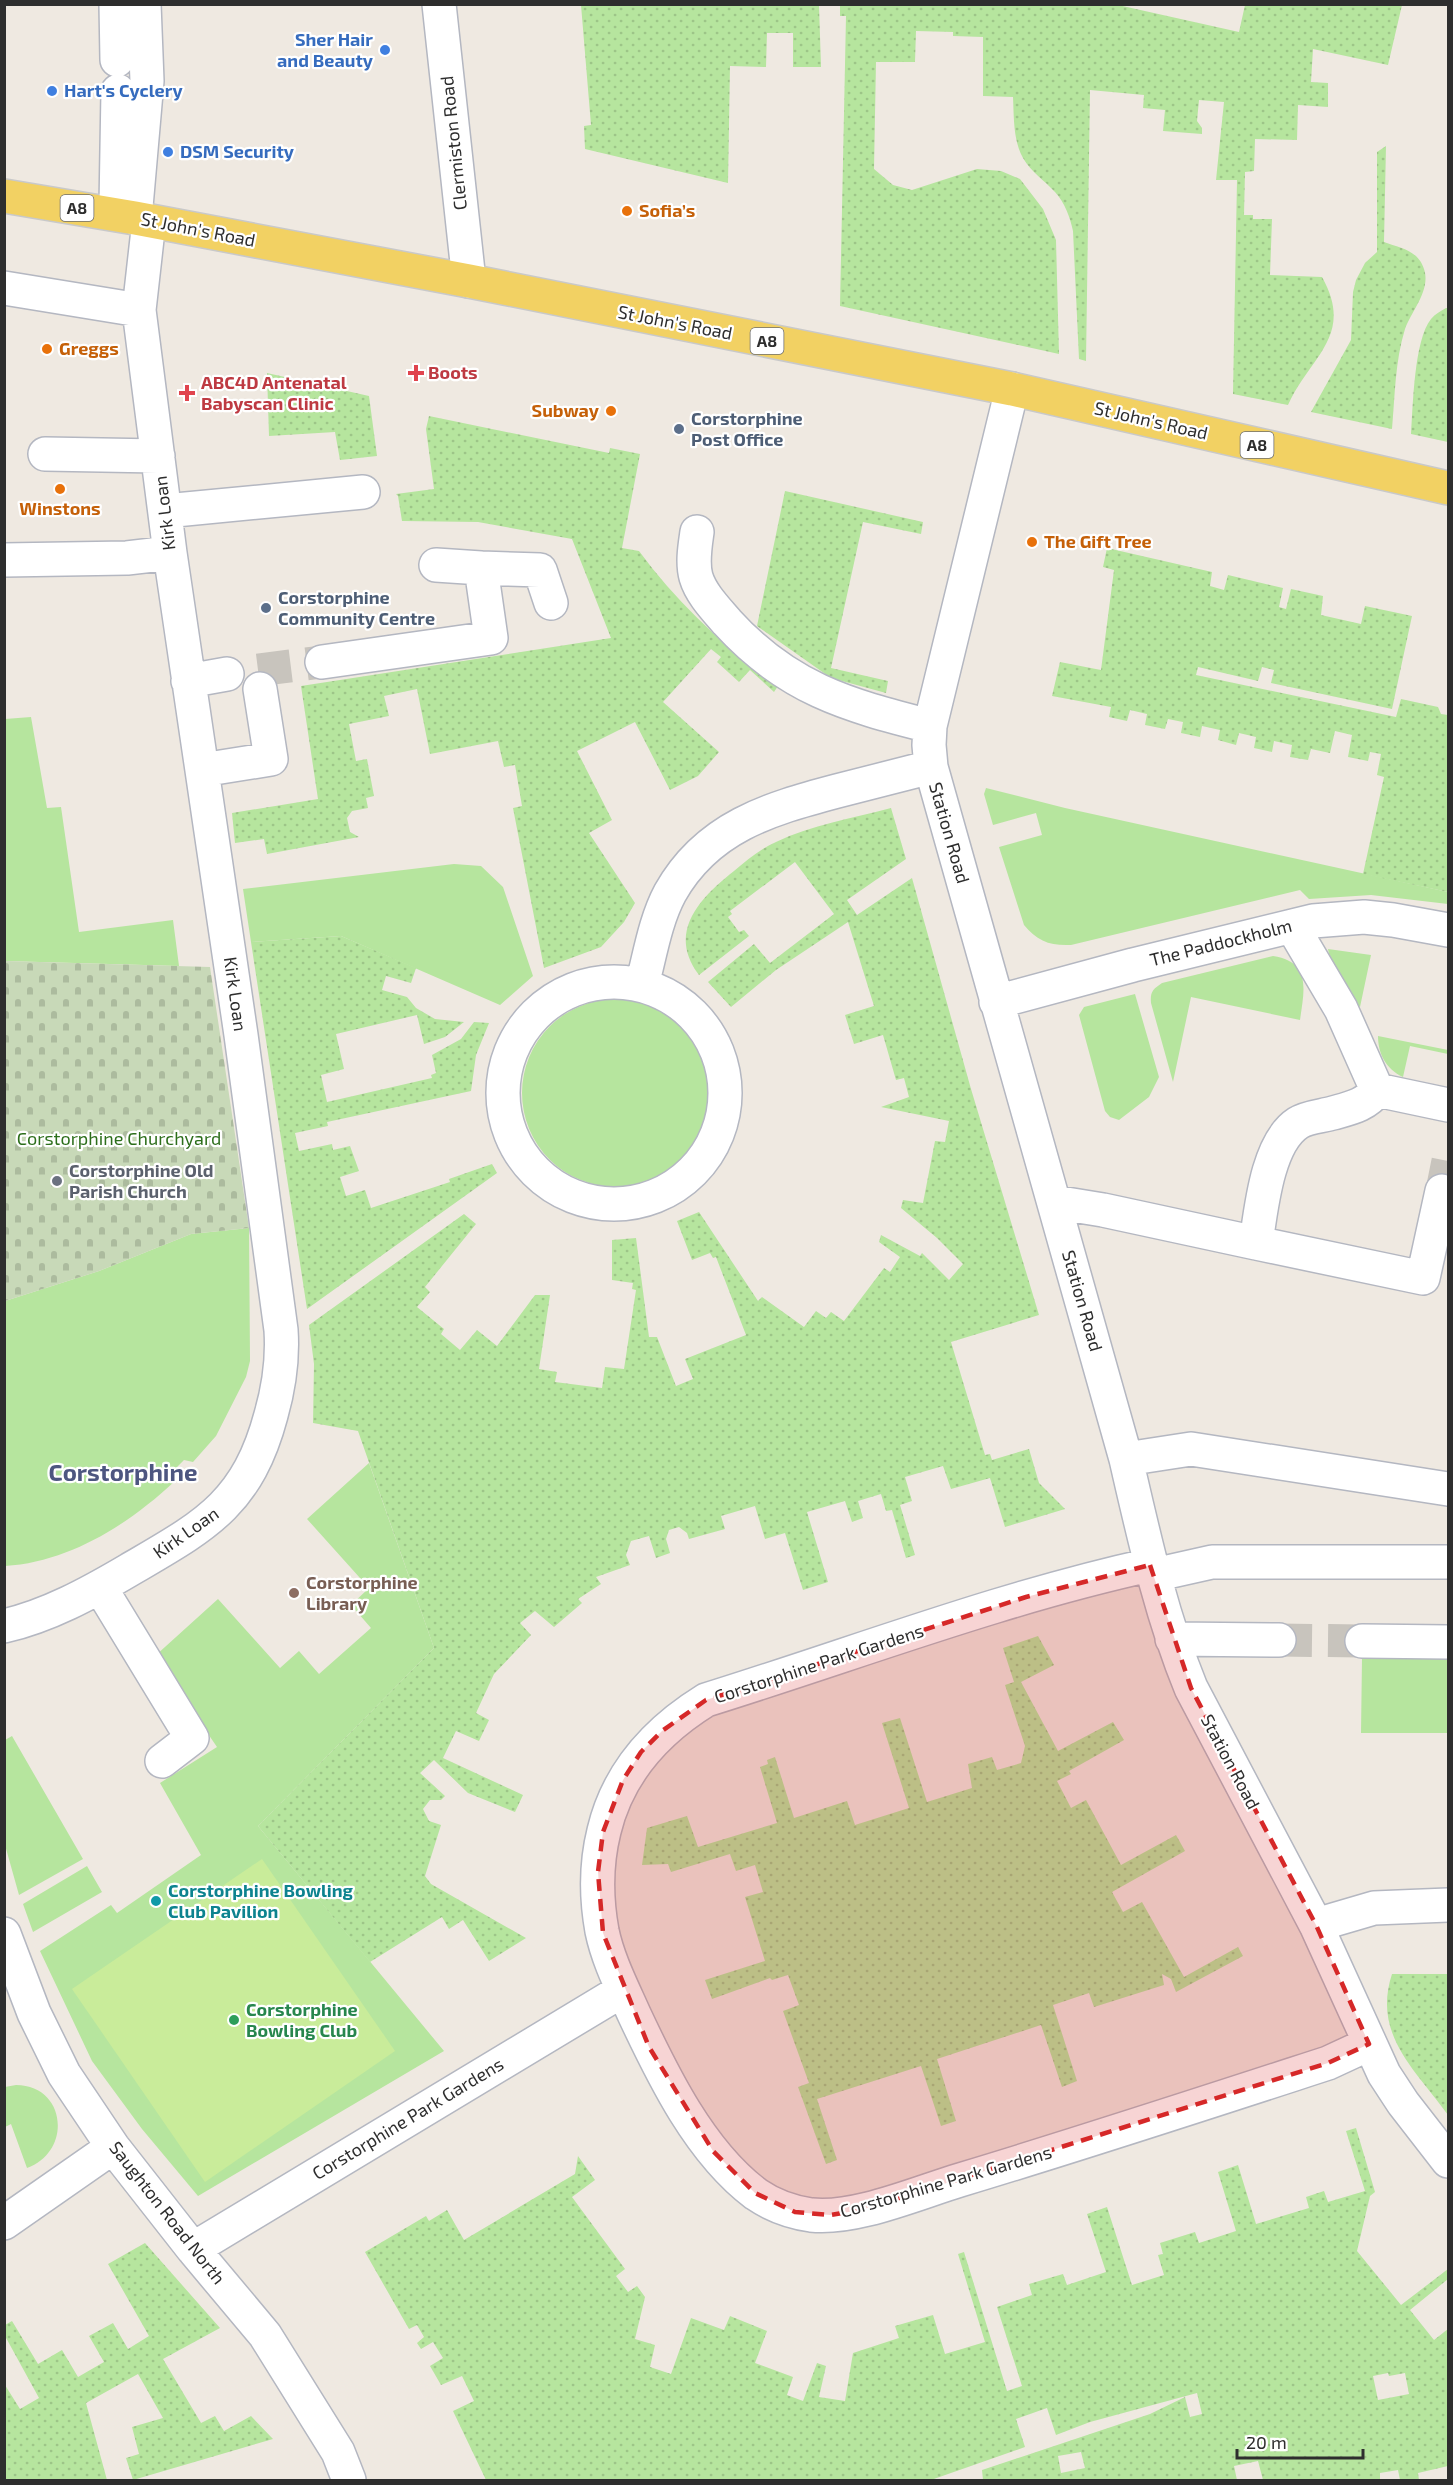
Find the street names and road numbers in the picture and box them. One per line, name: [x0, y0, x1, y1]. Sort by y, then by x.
street label: Clermiston Road: [435, 75, 471, 211]
road number: A8: [60, 195, 94, 221]
street label: St John's Road: [139, 207, 257, 251]
street label: St John's Road: [616, 300, 734, 344]
road number: A8: [750, 328, 783, 354]
street label: St John's Road: [1092, 396, 1210, 444]
road number: A8: [1240, 432, 1274, 458]
street label: Kirk Loan: [149, 475, 180, 552]
street label: Station Road: [925, 780, 975, 886]
street label: The Paddockholm: [1147, 914, 1294, 970]
street label: Kirk Loan: [220, 955, 252, 1033]
street label: Station Road: [1058, 1248, 1108, 1354]
street label: Kirk Loan: [148, 1502, 222, 1563]
street label: Corstorphine Park Gardens: [711, 1619, 926, 1707]
street label: Station Road: [1197, 1710, 1265, 1813]
street label: Corstorphine Park Gardens: [308, 2052, 507, 2184]
street label: Saughton Road North: [105, 2137, 230, 2288]
street label: Corstorphine Park Gardens: [837, 2140, 1054, 2222]

